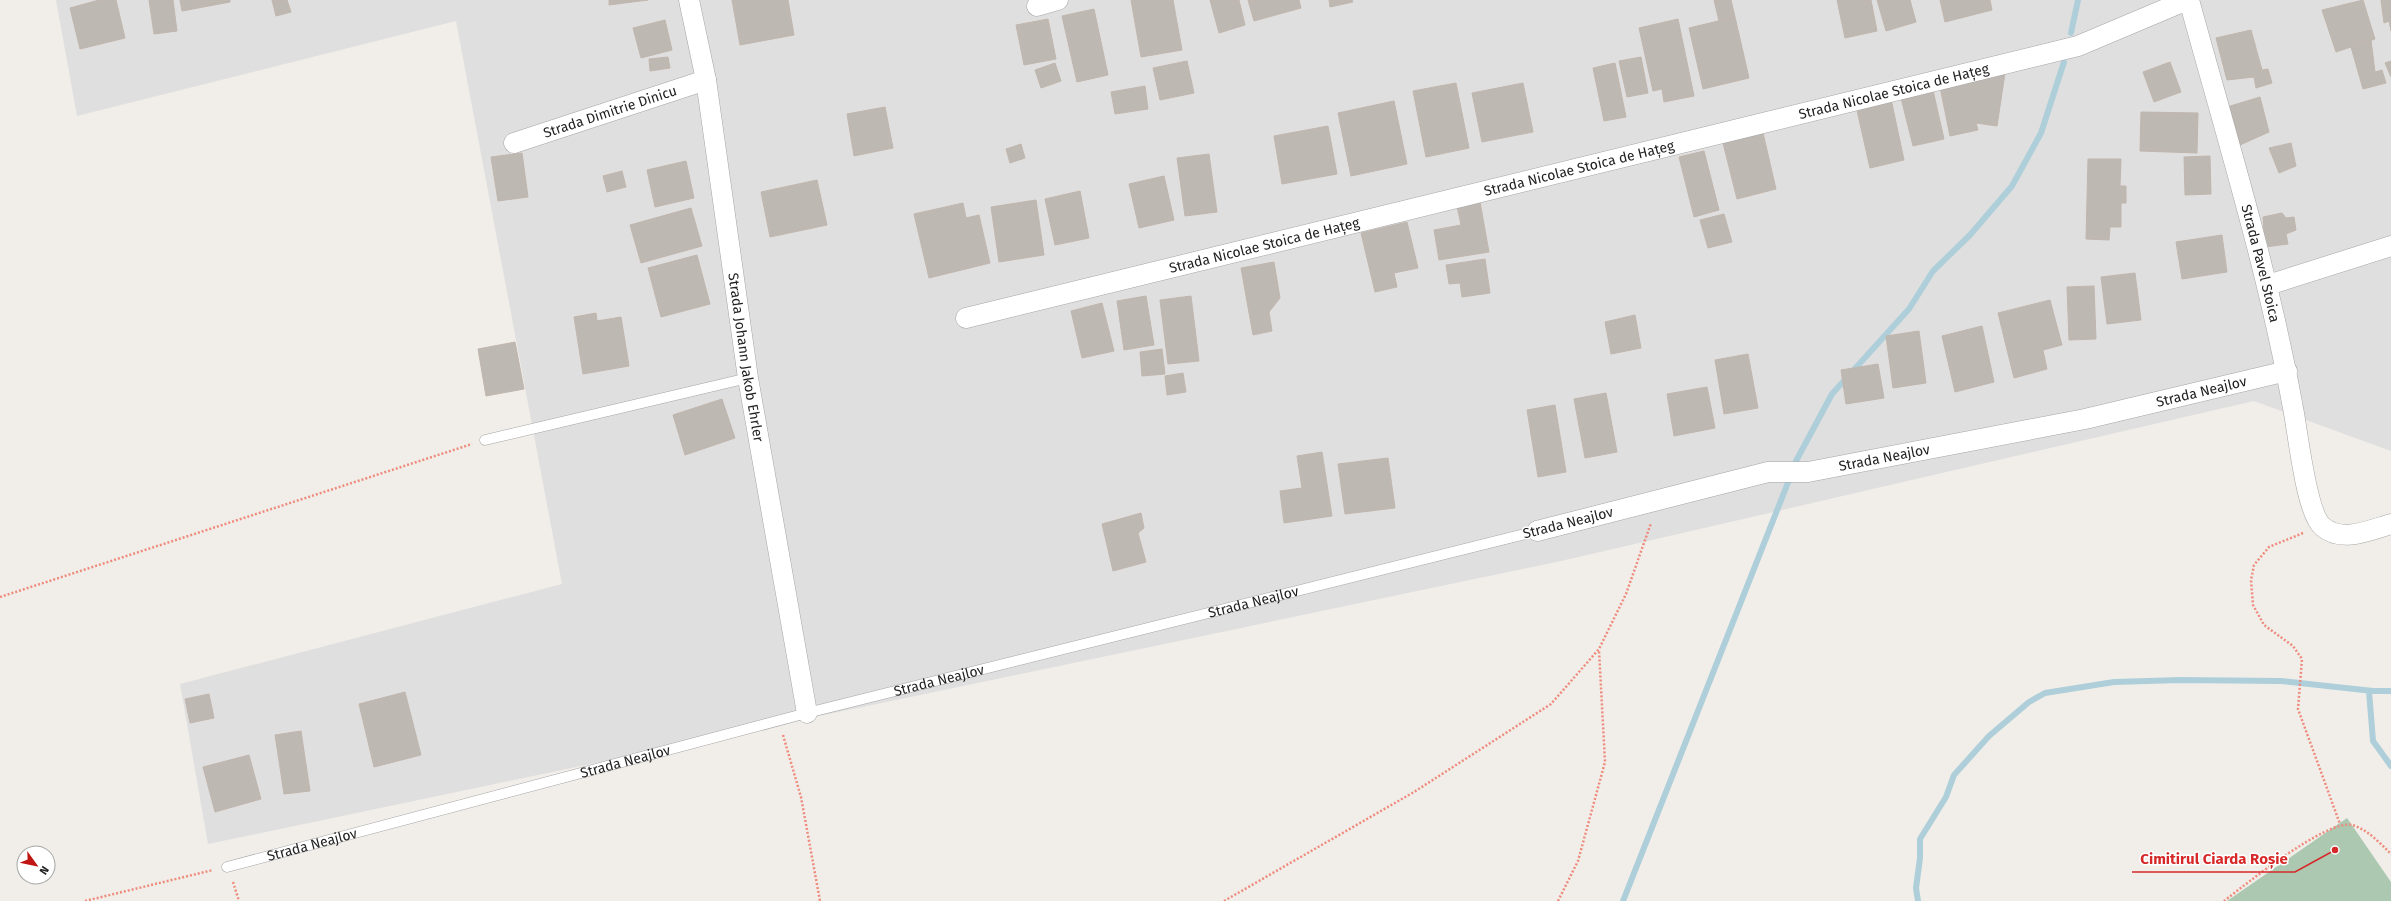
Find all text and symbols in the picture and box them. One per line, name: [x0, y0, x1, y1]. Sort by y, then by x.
street label: Strada Nicolae Stoica de Hațeg: [1797, 59, 1991, 123]
street label: Strada Dimitrie Dinicu: [541, 82, 679, 141]
street label: Strada Nicolae Stoica de Hațeg: [1482, 136, 1677, 200]
street label: Strada Pavel Stoica: [2238, 203, 2284, 324]
street label: Strada Nicolae Stoica de Hațeg: [1167, 213, 1362, 277]
street label: Strada Johann Jakob Ehrler: [725, 272, 768, 444]
street label: Strada Neajlov: [2154, 372, 2248, 410]
street label: Strada Neajlov: [1837, 440, 1931, 474]
street label: Strada Neajlov: [1521, 504, 1615, 542]
street label: Strada Neajlov: [1206, 582, 1300, 621]
street label: Strada Neajlov: [892, 661, 986, 700]
street label: Strada Neajlov: [578, 741, 672, 781]
street label: Strada Neajlov: [265, 824, 359, 865]
north arrow: [16, 845, 56, 885]
callout: Cimitirul Ciarda Roșie: [2132, 845, 2295, 872]
text: Cimitirul Ciarda Roșie: [2140, 850, 2288, 869]
text: N: [37, 864, 51, 877]

